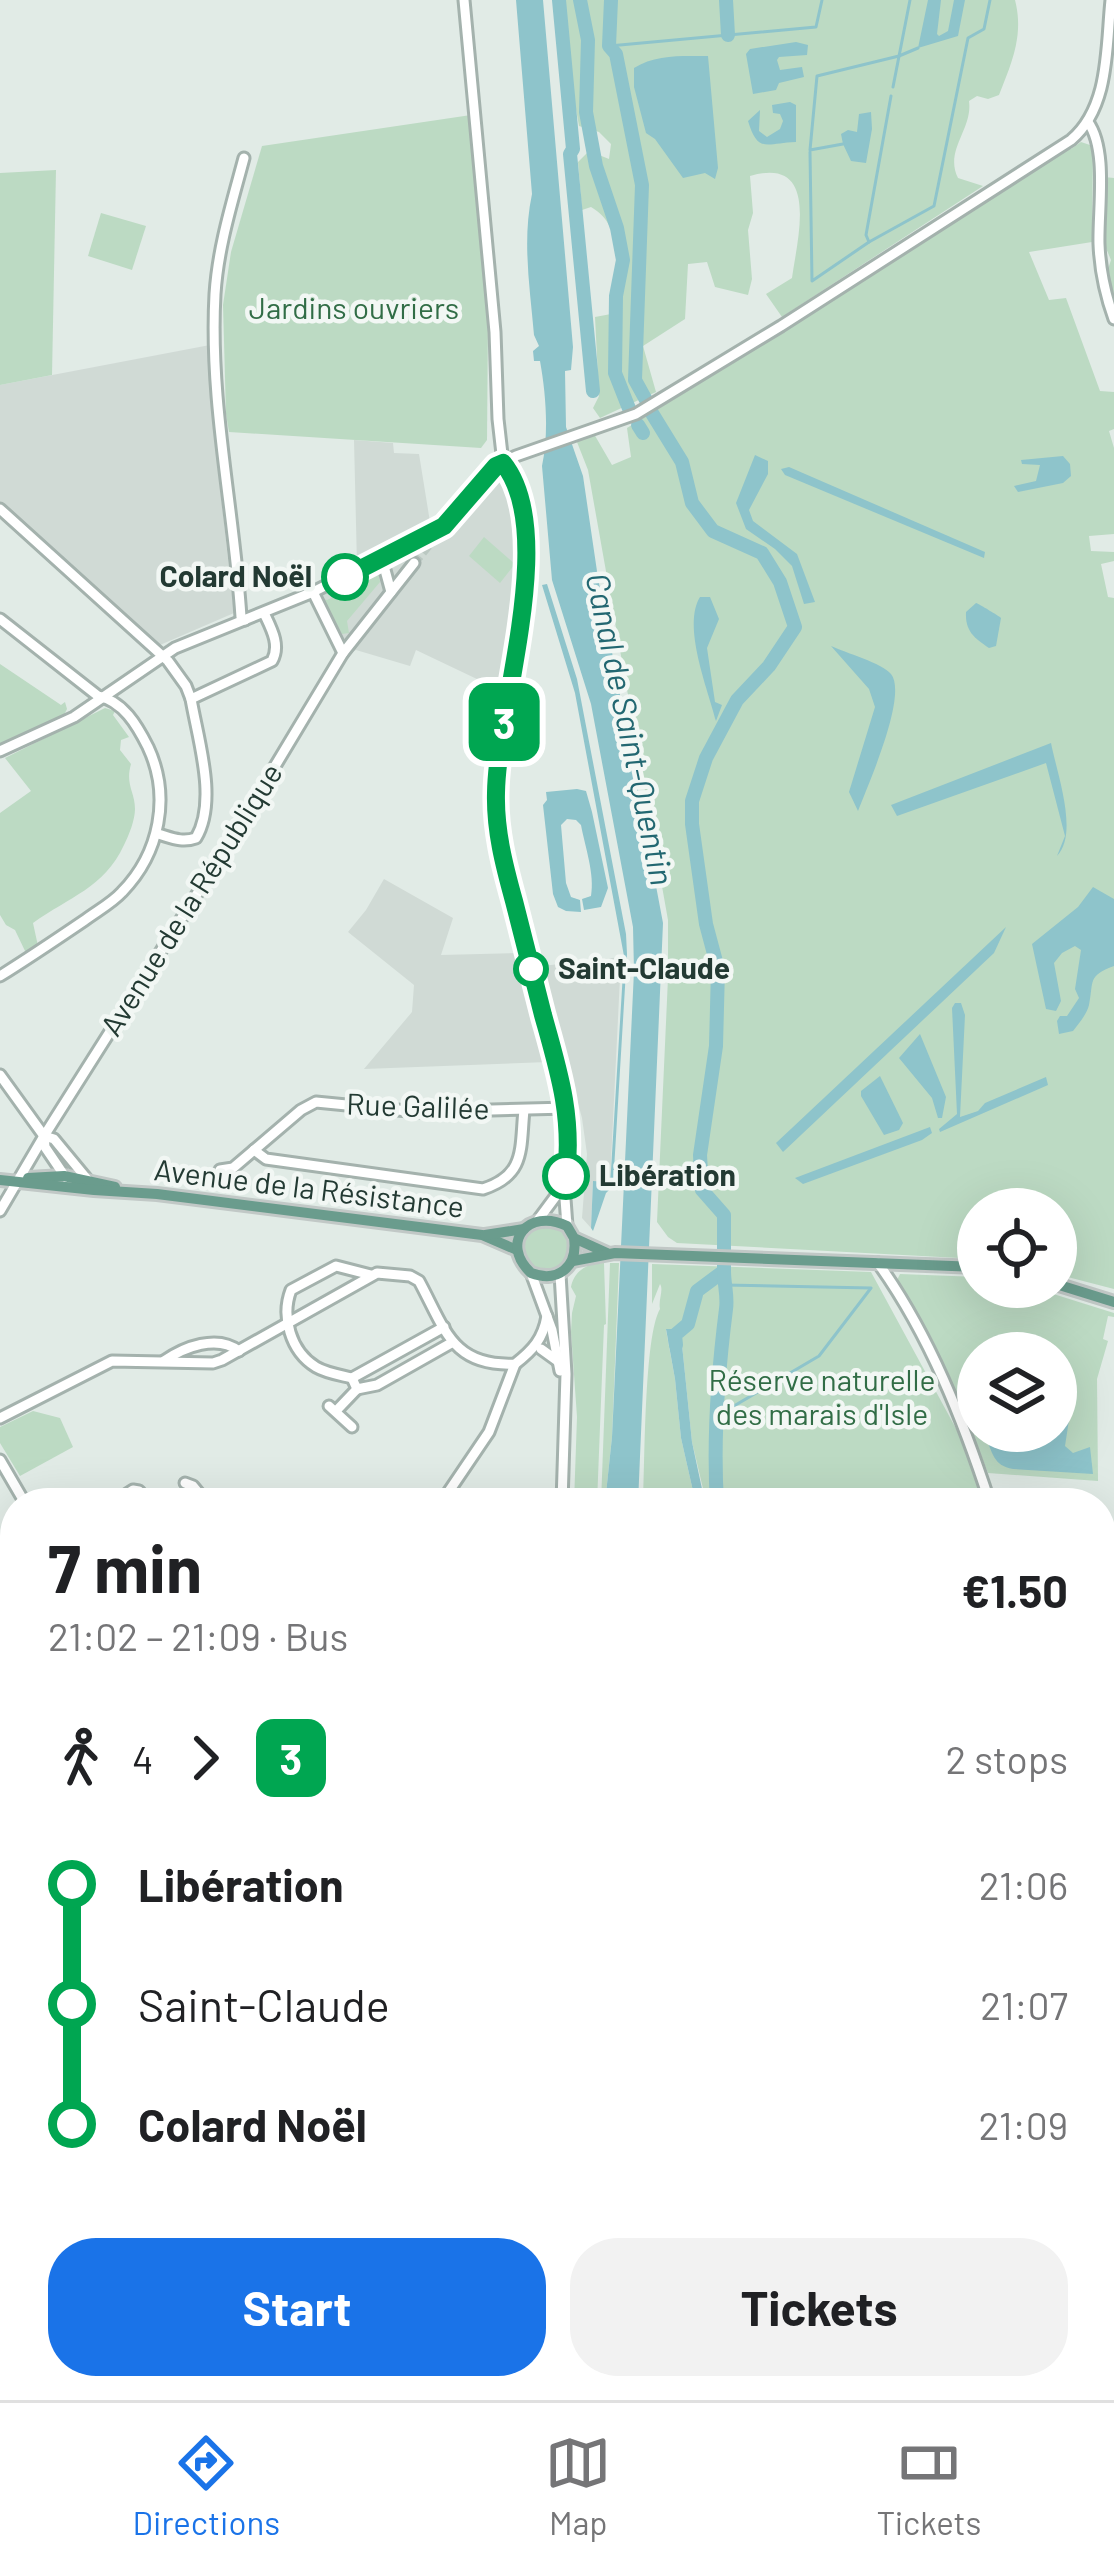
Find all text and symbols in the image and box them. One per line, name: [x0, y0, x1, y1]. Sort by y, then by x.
park label: Jardins ouvriers: [249, 289, 459, 325]
marker: Colard Noël: [323, 555, 367, 599]
place label: Colard Noël: [160, 557, 312, 593]
water label: Canal de Saint-Quentin: [578, 569, 684, 889]
line badge: 3: [465, 683, 543, 761]
text: 3: [493, 697, 515, 747]
street label: Avenue de la République: [92, 756, 289, 1042]
place label: Saint-Claude: [558, 949, 730, 985]
marker: Saint-Claude: [515, 953, 547, 985]
street label: Rue Galilée: [346, 1085, 490, 1125]
street label: Avenue de la Résistance: [152, 1150, 466, 1224]
marker: Libération: [544, 1154, 588, 1198]
place label: Libération: [599, 1156, 736, 1192]
map controls: [957, 1188, 1077, 1452]
button: locate: [957, 1188, 1077, 1308]
button: layers: [957, 1332, 1077, 1452]
park label: Réserve naturelle des marais d'Isle: [709, 1361, 935, 1431]
text: 7 min: [48, 1527, 202, 1606]
text: €1.50: [961, 1563, 1068, 1617]
text: 21:02 – 21:09 · Bus: [48, 1612, 348, 1659]
icon: walk: [48, 1725, 114, 1791]
icon: forward: [172, 1725, 238, 1791]
text: 3: [280, 1733, 302, 1783]
text: 4: [132, 1735, 154, 1782]
text: 2 stops: [945, 1735, 1068, 1782]
text: Libération: [138, 1857, 344, 1911]
text: 21:06: [979, 1861, 1068, 1908]
text: Saint-Claude: [138, 1977, 390, 2031]
text: 21:07: [980, 1981, 1068, 2028]
text: Colard Noël: [138, 2097, 367, 2151]
text: 21:09: [978, 2101, 1068, 2148]
button: Start: [48, 2238, 546, 2376]
button: Tickets: [570, 2238, 1068, 2376]
tab: Directions: [133, 2430, 280, 2542]
tab: Map: [545, 2430, 611, 2542]
tab: Tickets: [876, 2430, 981, 2542]

